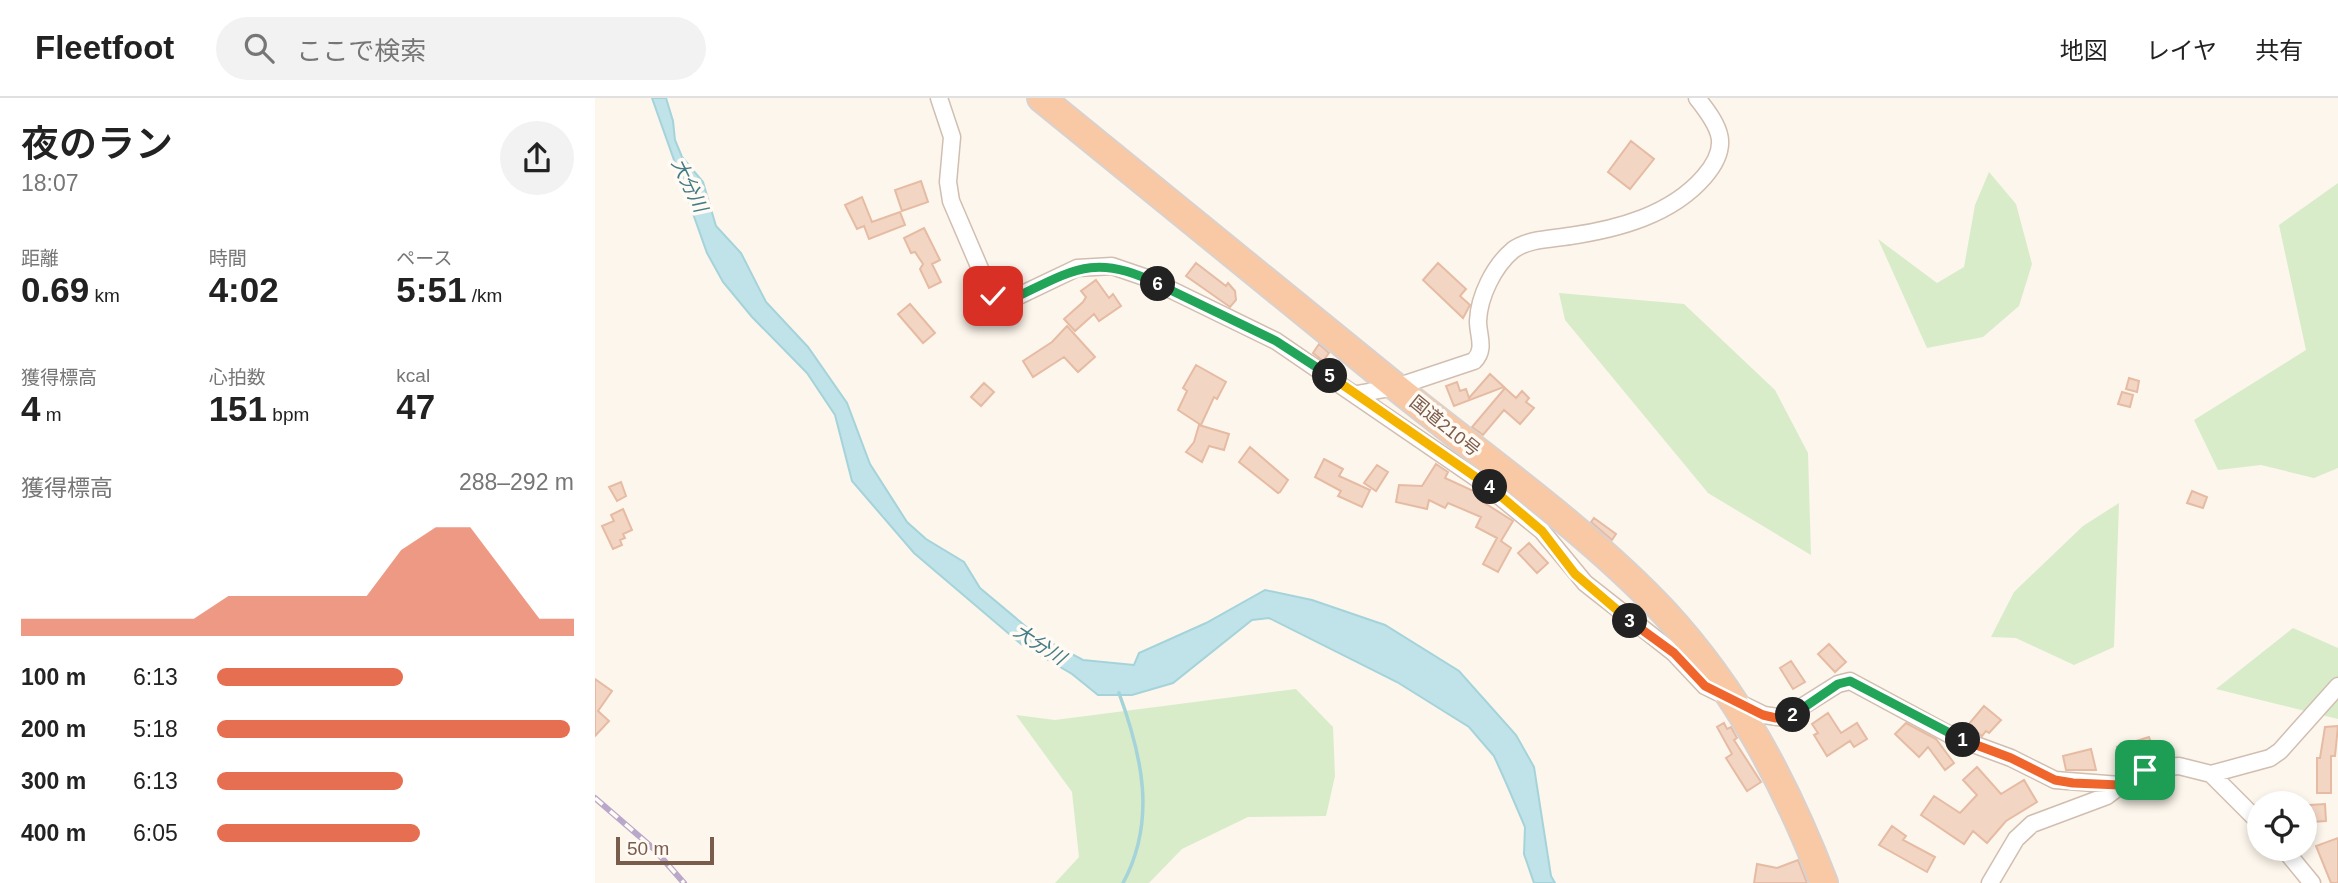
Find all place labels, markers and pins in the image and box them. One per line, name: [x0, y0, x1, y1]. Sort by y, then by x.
pin: [963, 266, 1023, 326]
pin: 6: [1141, 266, 1175, 302]
pin: 5: [1313, 358, 1347, 394]
pin: 4: [1473, 470, 1507, 504]
pin: 3: [1613, 603, 1647, 638]
pin: 2: [1775, 698, 1811, 732]
pin: 1: [1945, 722, 1981, 758]
pin: [2115, 740, 2175, 800]

